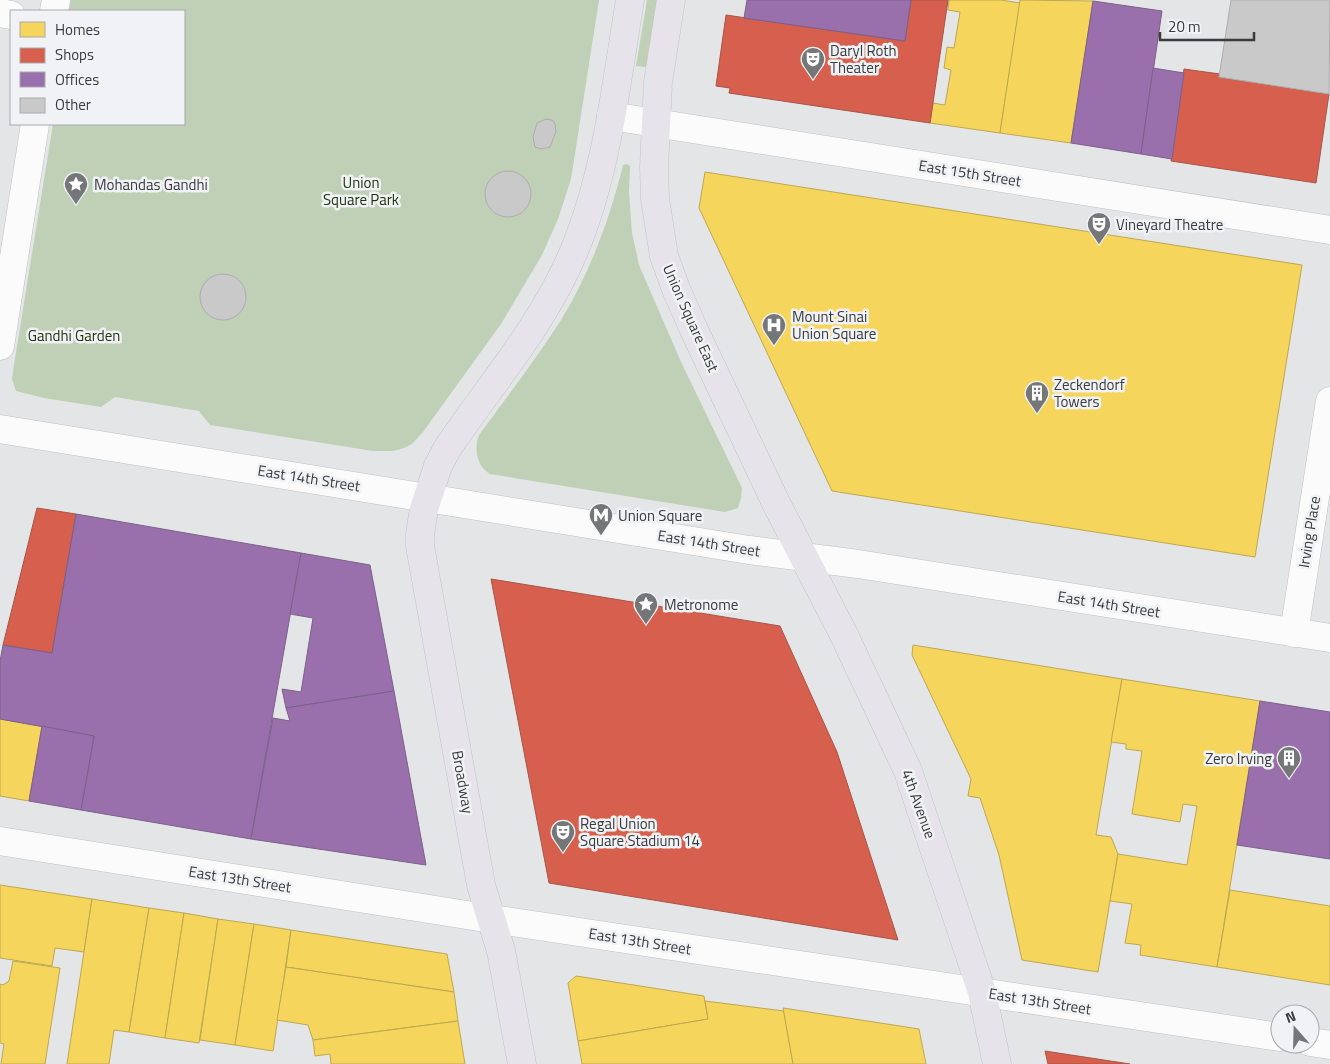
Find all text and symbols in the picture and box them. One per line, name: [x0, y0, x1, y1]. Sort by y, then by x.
legend: [10, 10, 185, 125]
scale bar: [1160, 10, 1254, 42]
text: 20 m: [1168, 15, 1201, 38]
text: Homes: [55, 18, 100, 41]
place label: Daryl Roth Theater: [830, 39, 897, 79]
text: Shops: [55, 43, 94, 66]
theatre icon: Daryl Roth Theater: [800, 46, 826, 80]
text: Offices: [55, 68, 99, 91]
text: Other: [55, 93, 91, 116]
street label: East 15th Street: [917, 154, 1024, 193]
place icon: Mohandas Gandhi: [63, 171, 89, 205]
park label: Union Square Park: [323, 171, 399, 211]
place label: Mohandas Gandhi: [94, 173, 208, 196]
theatre icon: Vineyard Theatre: [1086, 211, 1112, 245]
place label: Vineyard Theatre: [1116, 213, 1223, 236]
street label: Union Square East: [657, 260, 725, 376]
place label: Mount Sinai Union Square: [792, 305, 876, 345]
hospital icon: Mount Sinai Union Square: [761, 312, 787, 346]
park label: Gandhi Garden: [28, 324, 120, 347]
place label: Zeckendorf Towers: [1054, 373, 1125, 413]
building icon: Zeckendorf Towers: [1024, 380, 1050, 414]
street label: East 14th Street: [256, 459, 363, 498]
street label: Irving Place: [1292, 494, 1326, 570]
metro station icon: Union Square: [588, 502, 614, 536]
place label: Union Square: [618, 504, 702, 527]
street label: East 14th Street: [656, 524, 763, 563]
street label: East 14th Street: [1056, 585, 1163, 624]
place icon: Metronome: [633, 591, 659, 625]
place label: Metronome: [664, 593, 738, 616]
building icon: Zero Irving: [1276, 745, 1302, 779]
place label: Zero Irving: [1205, 747, 1272, 770]
street label: Broadway: [446, 749, 480, 815]
street label: 4th Avenue: [896, 766, 942, 842]
place label: Regal Union Square Stadium 14: [580, 812, 700, 852]
theatre icon: Regal Union Square Stadium 14: [550, 819, 576, 853]
street label: East 13th Street: [187, 860, 294, 899]
street label: East 13th Street: [587, 922, 694, 961]
street label: East 13th Street: [987, 982, 1094, 1021]
north arrow: [1270, 1004, 1320, 1054]
text: N: [1282, 1005, 1299, 1028]

